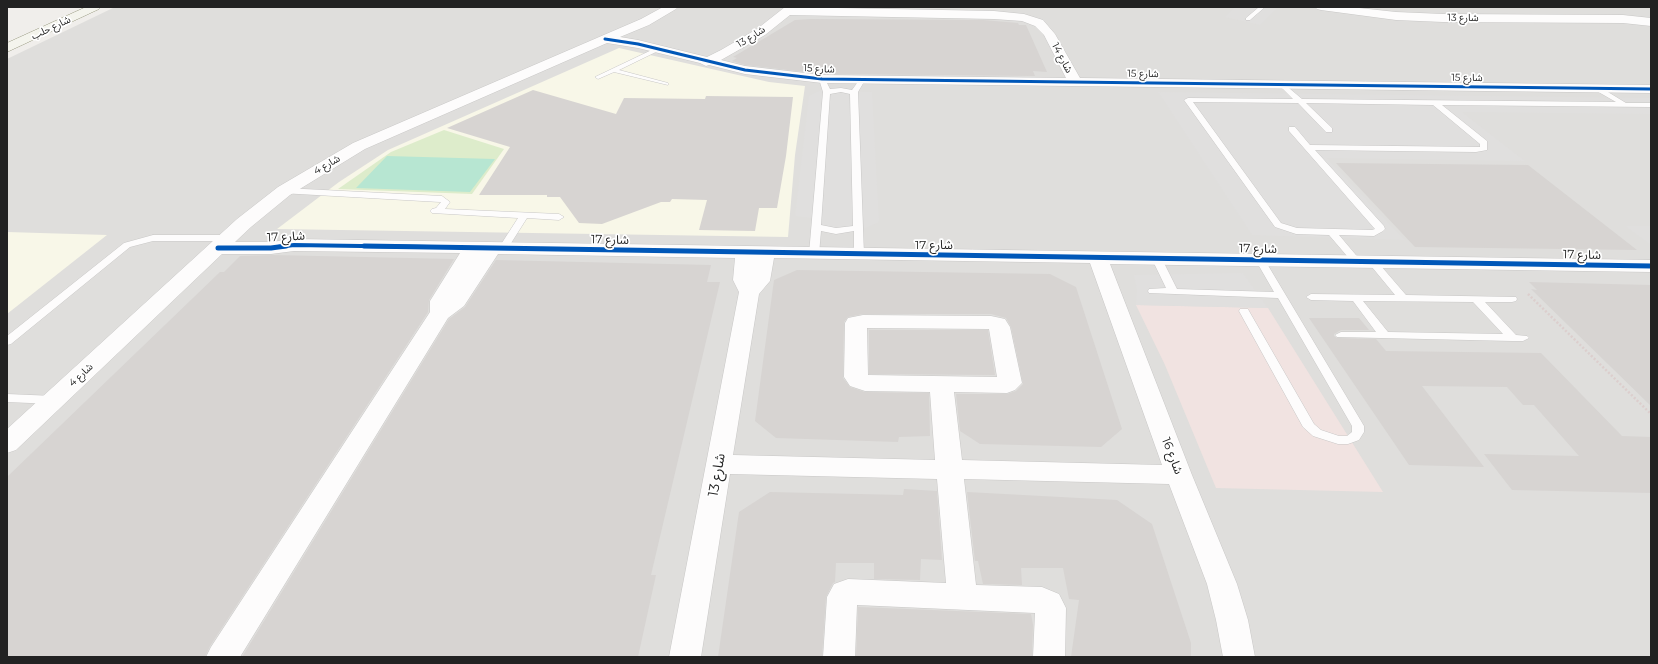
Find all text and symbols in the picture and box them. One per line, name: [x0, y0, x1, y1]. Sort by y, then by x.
street label: شارع 13: [1447, 12, 1479, 24]
street label: شارع حلب: [29, 14, 73, 42]
street label: شارع 13: [735, 24, 767, 50]
street label: شارع 14: [1049, 41, 1075, 75]
street label: شارع 15: [803, 62, 835, 76]
street label: شارع 15: [1127, 68, 1159, 80]
street label: شارع 15: [1451, 72, 1483, 84]
street label: شارع 4: [312, 153, 342, 177]
street label: شارع 17: [267, 229, 305, 245]
street label: شارع 17: [591, 232, 629, 248]
street label: شارع 17: [915, 238, 953, 252]
street label: شارع 17: [1239, 241, 1277, 257]
street label: شارع 17: [1563, 247, 1601, 263]
street label: شارع 4: [66, 361, 96, 389]
street label: شارع 16: [1158, 436, 1186, 476]
street label: شارع 13: [705, 452, 729, 498]

